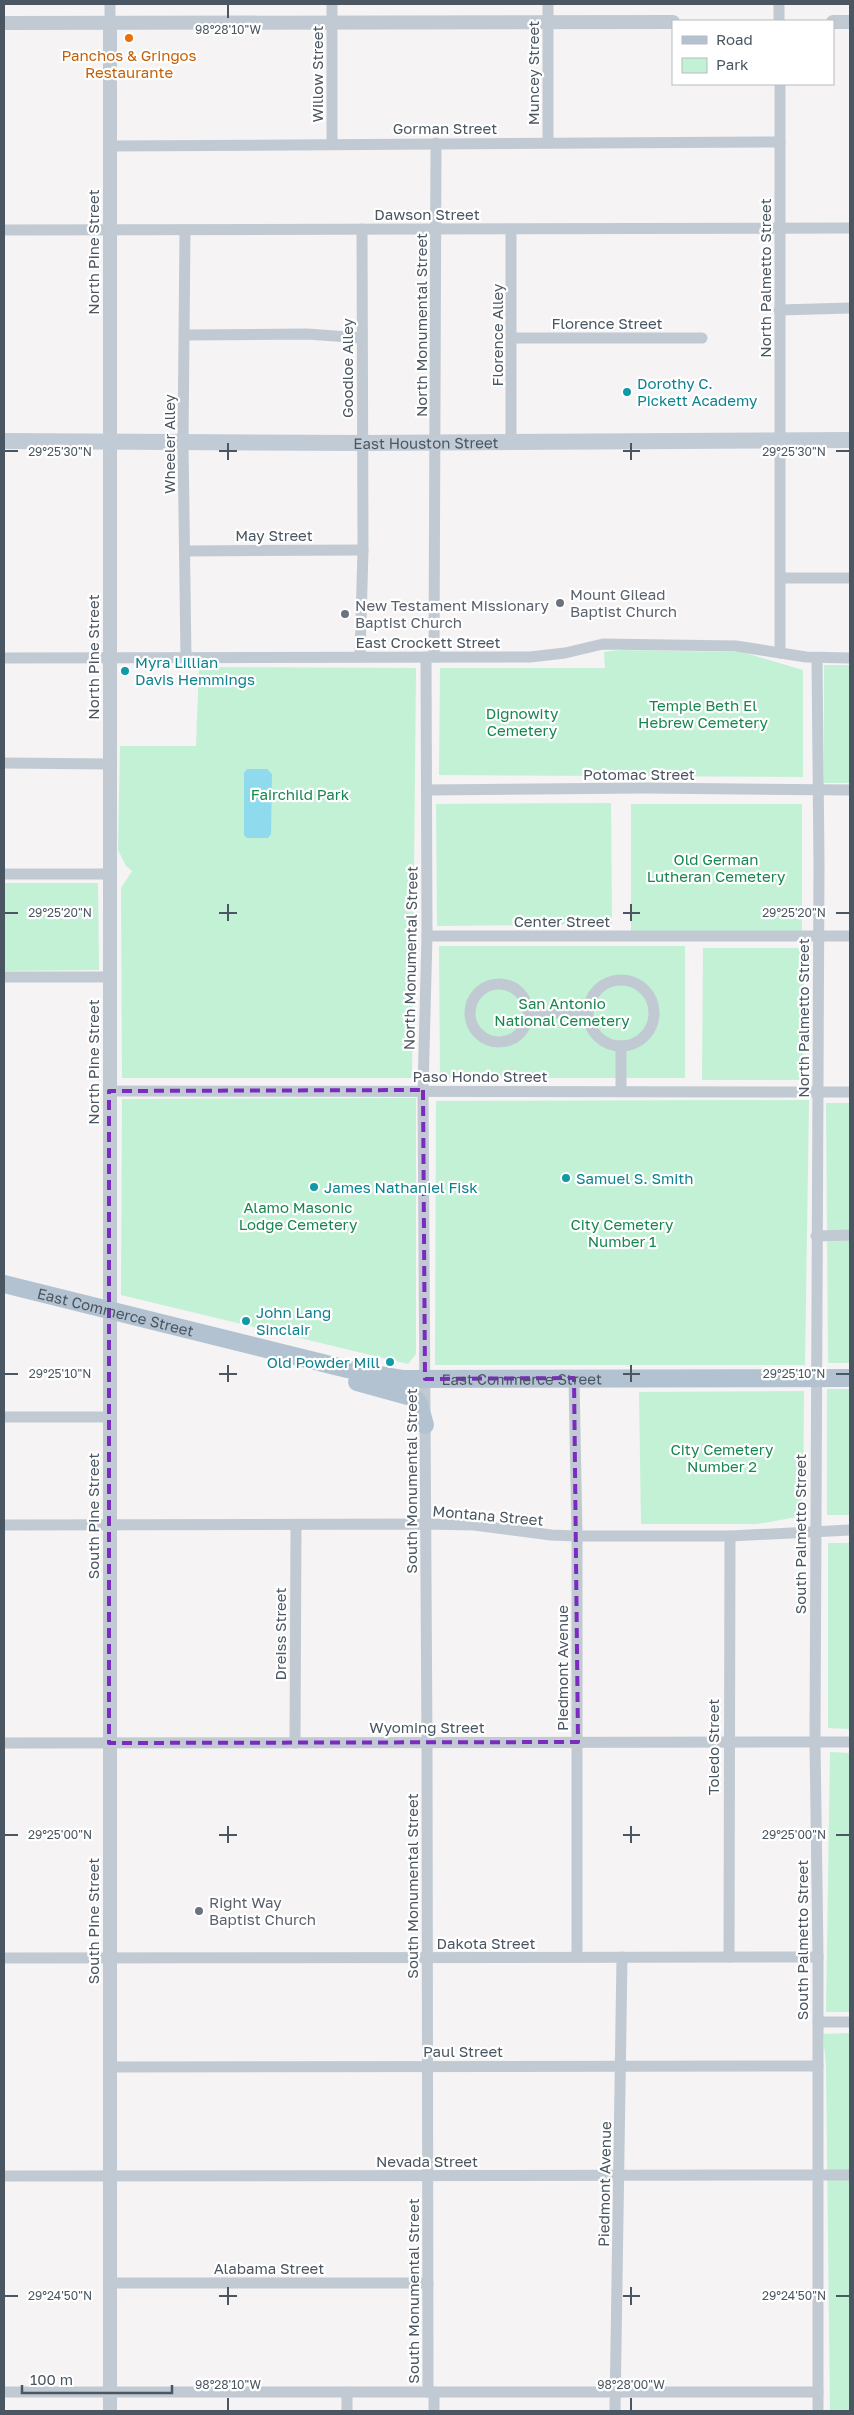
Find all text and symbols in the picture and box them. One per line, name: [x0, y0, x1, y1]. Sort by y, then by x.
legend: [672, 20, 834, 85]
street label: Muncey Street: [524, 21, 542, 125]
text: 98°28'10"W: [195, 22, 261, 37]
street label: Willow Street: [308, 25, 326, 123]
text: Road: [716, 30, 753, 48]
marker: Panchos & Gringos Restaurante: [123, 32, 135, 44]
place label: Panchos & Gringos Restaurante: [61, 46, 197, 81]
text: Park: [716, 55, 749, 73]
street label: Gorman Street: [393, 119, 497, 137]
street label: North Pine Street: [84, 189, 102, 315]
street label: North Palmetto Street: [756, 198, 774, 358]
street label: Dawson Street: [374, 205, 480, 223]
street label: North Monumental Street: [412, 233, 430, 417]
street label: Florence Alley: [488, 283, 506, 386]
street label: Florence Street: [551, 314, 663, 332]
street label: Goodloe Alley: [338, 317, 356, 418]
place label: Dorothy C. Pickett Academy: [637, 374, 758, 409]
marker: Dorothy C. Pickett Academy: [621, 386, 633, 398]
street label: Wheeler Alley: [160, 393, 178, 494]
street label: East Houston Street: [353, 433, 499, 452]
text: 29°25'30"N: [28, 444, 92, 459]
text: 29°25'30"N: [762, 444, 826, 459]
street label: May Street: [235, 526, 313, 544]
place label: Mount Gilead Baptist Church: [570, 585, 677, 620]
street label: North Pine Street: [84, 594, 102, 720]
place label: New Testament Missionary Baptist Church: [355, 596, 550, 631]
marker: Mount Gilead Baptist Church: [554, 597, 566, 609]
marker: New Testament Missionary Baptist Church: [339, 608, 351, 620]
street label: East Crockett Street: [355, 633, 501, 651]
place label: Myra Lillian Davis Hemmings: [135, 653, 255, 688]
marker: Myra Lillian Davis Hemmings: [119, 665, 131, 677]
park label: Temple Beth El Hebrew Cemetery: [638, 696, 768, 731]
park label: Dignowity Cemetery: [486, 704, 559, 739]
street label: Potomac Street: [583, 765, 695, 783]
park label: Fairchild Park: [251, 785, 350, 803]
park label: Old German Lutheran Cemetery: [647, 850, 786, 885]
street label: North Monumental Street: [399, 866, 421, 1050]
text: 29°25'20"N: [28, 905, 92, 920]
text: 29°25'20"N: [762, 905, 826, 920]
street label: Center Street: [514, 912, 610, 930]
street label: North Palmetto Street: [794, 938, 812, 1098]
park label: San Antonio National Cemetery: [494, 994, 630, 1029]
street label: North Pine Street: [84, 999, 102, 1125]
street label: Paso Hondo Street: [413, 1067, 547, 1085]
place label: Samuel S. Smith: [576, 1169, 694, 1187]
marker: Samuel S. Smith: [560, 1172, 572, 1184]
place label: James Nathaniel Fisk: [324, 1178, 478, 1196]
marker: James Nathaniel Fisk: [308, 1181, 320, 1193]
park label: Alamo Masonic Lodge Cemetery: [239, 1198, 358, 1233]
park label: City Cemetery Number 1: [571, 1215, 674, 1250]
street label: East Commerce Street: [36, 1284, 196, 1340]
place label: John Lang Sinclair: [256, 1303, 331, 1338]
marker: John Lang Sinclair: [240, 1315, 252, 1327]
place label: Old Powder Mill: [267, 1353, 380, 1371]
marker: Old Powder Mill: [384, 1356, 396, 1368]
text: 29°25'10"N: [29, 1366, 91, 1381]
text: 29°25'10"N: [763, 1366, 825, 1381]
street label: East Commerce Street: [441, 1370, 602, 1388]
street label: South Monumental Street: [402, 1388, 420, 1574]
park label: City Cemetery Number 2: [671, 1440, 774, 1475]
street label: South Pine Street: [84, 1453, 102, 1579]
street label: South Palmetto Street: [791, 1454, 809, 1614]
street label: Montana Street: [432, 1501, 544, 1529]
street label: Dreiss Street: [271, 1588, 289, 1680]
street label: Piedmont Avenue: [553, 1605, 571, 1731]
street label: Toledo Street: [704, 1699, 722, 1795]
street label: Wyoming Street: [369, 1718, 485, 1736]
street label: South Monumental Street: [403, 1793, 421, 1979]
text: 29°25'00"N: [28, 1827, 92, 1842]
text: 29°25'00"N: [762, 1827, 826, 1842]
street label: South Pine Street: [84, 1858, 102, 1984]
street label: South Palmetto Street: [793, 1860, 811, 2020]
place label: Right Way Baptist Church: [209, 1893, 316, 1928]
marker: Right Way Baptist Church: [193, 1905, 205, 1917]
street label: Dakota Street: [437, 1934, 535, 1952]
street label: Paul Street: [423, 2042, 503, 2060]
street label: Piedmont Avenue: [594, 2121, 614, 2247]
street label: Nevada Street: [376, 2152, 478, 2170]
street label: South Monumental Street: [404, 2198, 422, 2384]
street label: Alabama Street: [214, 2259, 324, 2277]
text: 29°24'50"N: [28, 2288, 92, 2303]
text: 29°24'50"N: [762, 2288, 826, 2303]
scale bar: [22, 2362, 172, 2394]
text: 100 m: [30, 2370, 73, 2388]
text: 98°28'10"W: [195, 2377, 261, 2392]
text: 98°28'00"W: [597, 2377, 665, 2392]

